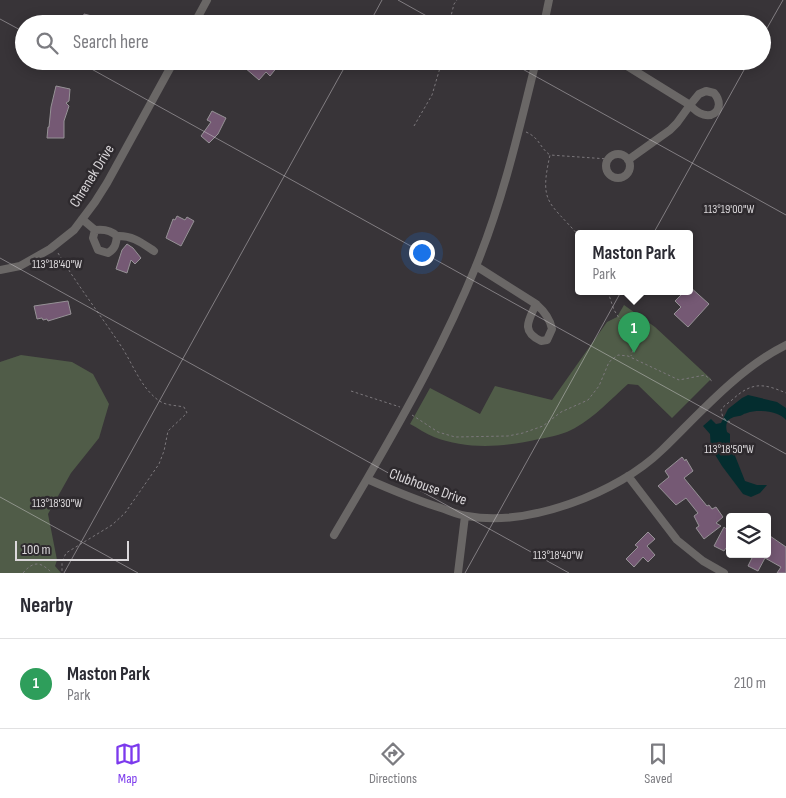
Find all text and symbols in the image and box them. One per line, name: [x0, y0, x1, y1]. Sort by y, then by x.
search box: [15, 15, 771, 70]
icon: search: [33, 29, 61, 57]
text: Search here: [73, 31, 149, 54]
street label: Chrenek Drive: [65, 141, 119, 211]
text: 113°19'00"W: [704, 202, 754, 217]
popup: [575, 230, 693, 295]
your location: [409, 240, 435, 266]
text: Maston Park: [593, 242, 675, 265]
text: 113°18'40"W: [32, 257, 82, 272]
text: Park: [593, 265, 616, 284]
pin: 1: [618, 312, 650, 353]
text: 113°18'50"W: [704, 442, 754, 457]
street label: Clubhouse Drive: [386, 464, 470, 510]
text: 113°18'30"W: [32, 496, 82, 511]
map controls: [726, 513, 771, 558]
button: layers: [726, 513, 771, 558]
scale bar: [15, 538, 129, 561]
text: 100 m: [22, 541, 51, 558]
text: 113°18'40"W: [533, 548, 583, 563]
text: Nearby: [20, 593, 73, 618]
text: Maston Park: [67, 663, 150, 686]
text: 1: [33, 674, 39, 693]
text: 210 m: [734, 674, 766, 693]
text: Park: [67, 686, 90, 705]
tab: Map: [114, 740, 142, 787]
tab: Directions: [369, 740, 417, 787]
tab: Saved: [644, 740, 672, 787]

